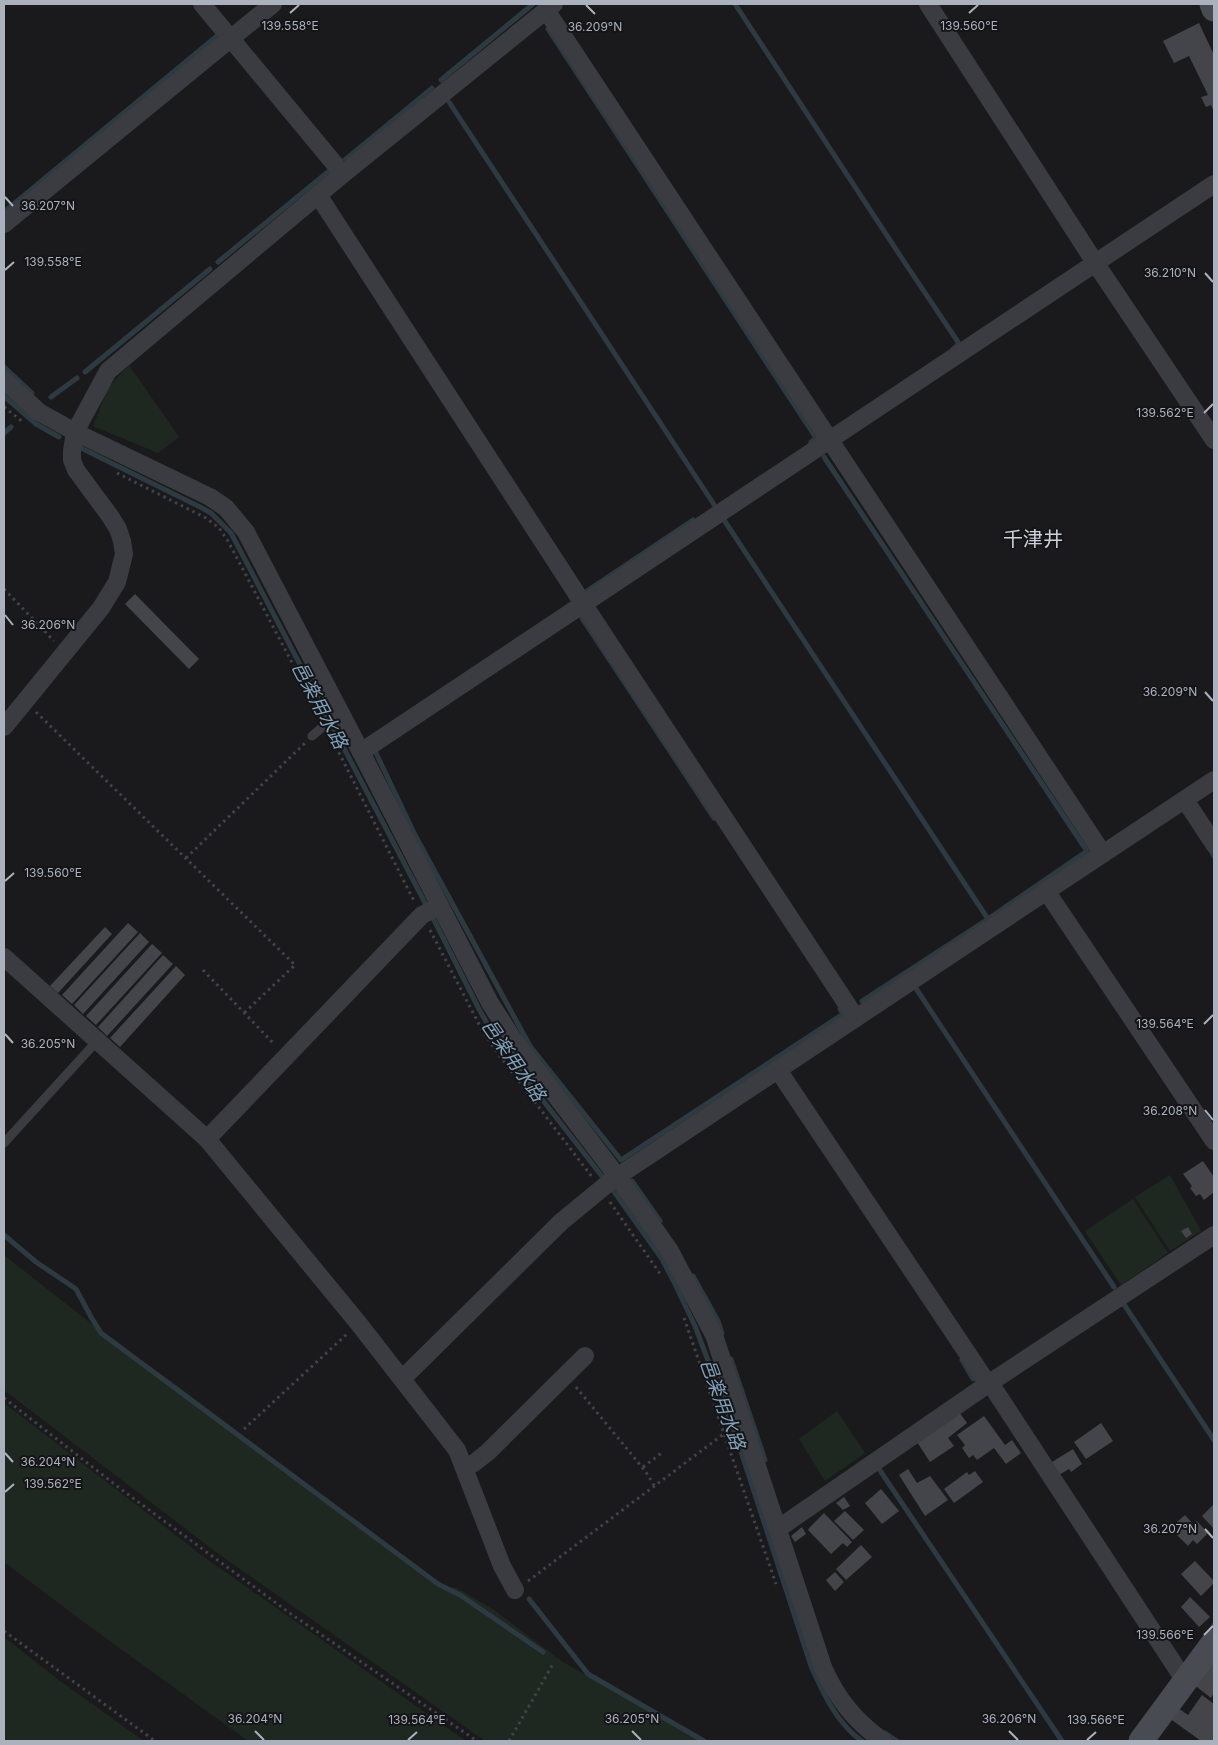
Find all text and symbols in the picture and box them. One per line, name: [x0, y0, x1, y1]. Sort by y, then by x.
text: 139.558°E: [261, 18, 319, 33]
text: 139.560°E: [940, 18, 998, 33]
text: 36.209°N: [568, 19, 622, 34]
text: 36.207°N: [21, 198, 75, 213]
text: 139.558°E: [24, 254, 82, 269]
text: 36.210°N: [1144, 265, 1196, 280]
text: 139.562°E: [1136, 405, 1194, 420]
district label: 千津井: [1003, 527, 1063, 551]
text: 36.206°N: [21, 617, 75, 632]
water label: 邑楽用水路: [287, 658, 353, 754]
text: 36.209°N: [1143, 684, 1197, 699]
text: 139.560°E: [24, 865, 82, 880]
water label: 邑楽用水路: [477, 1015, 551, 1107]
text: 139.564°E: [1136, 1016, 1194, 1031]
text: 36.205°N: [21, 1036, 75, 1051]
text: 36.208°N: [1143, 1103, 1197, 1118]
water label: 邑楽用水路: [695, 1356, 750, 1455]
text: 36.204°N: [21, 1454, 75, 1469]
text: 139.562°E: [24, 1476, 82, 1491]
text: 36.207°N: [1143, 1521, 1197, 1536]
text: 139.566°E: [1136, 1627, 1194, 1642]
text: 36.204°N: [228, 1711, 282, 1726]
text: 36.205°N: [605, 1711, 659, 1726]
text: 36.206°N: [982, 1711, 1036, 1726]
text: 139.564°E: [388, 1712, 446, 1727]
text: 139.566°E: [1067, 1712, 1125, 1727]

